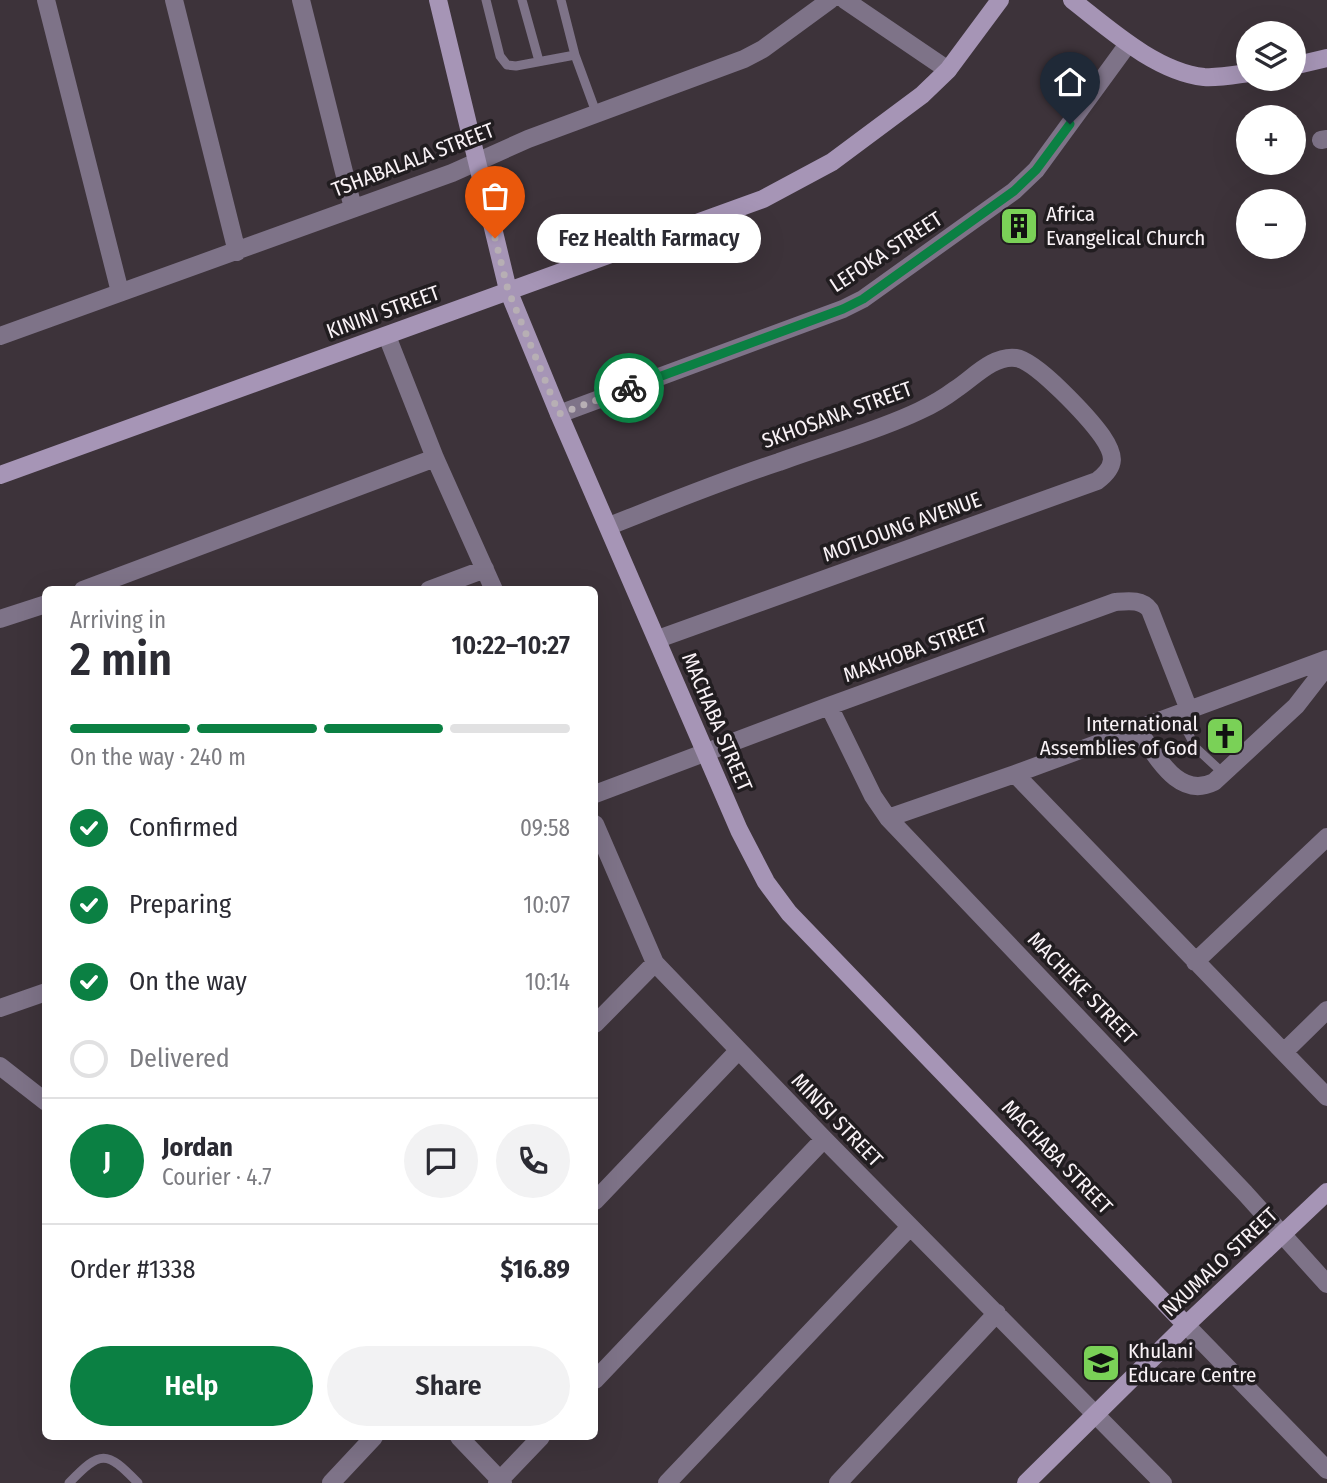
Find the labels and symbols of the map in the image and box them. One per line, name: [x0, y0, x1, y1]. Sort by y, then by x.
pin: [1040, 52, 1100, 124]
street label: TSHABALALA STREET: [328, 117, 498, 203]
pin: [465, 166, 525, 238]
place label: Africa Evangelical Church: [1046, 201, 1205, 251]
building icon: Africa Evangelical Church: [998, 205, 1040, 247]
street label: LEFOKA STREET: [825, 206, 947, 298]
callout: Fez Health Farmacy: [537, 214, 761, 262]
street label: KININI STREET: [323, 279, 443, 344]
courier: [594, 353, 664, 423]
street label: SKHOSANA STREET: [758, 376, 916, 454]
street label: MOTLOUNG AVENUE: [819, 486, 985, 568]
street label: MAKHOBA STREET: [840, 612, 991, 688]
street label: MACHABA STREET: [676, 649, 758, 795]
place label: International Assemblies of God: [1040, 711, 1198, 761]
church icon: International Assemblies of God: [1204, 715, 1246, 757]
street label: MACHEKE STREET: [1022, 927, 1142, 1050]
street label: MINISI STREET: [786, 1068, 888, 1172]
street label: MACHABA STREET: [996, 1095, 1118, 1219]
street label: NXUMALO STREET: [1157, 1202, 1283, 1322]
place label: Khulani Educare Centre: [1128, 1338, 1256, 1388]
school or university icon: Khulani Educare Centre: [1080, 1342, 1122, 1384]

